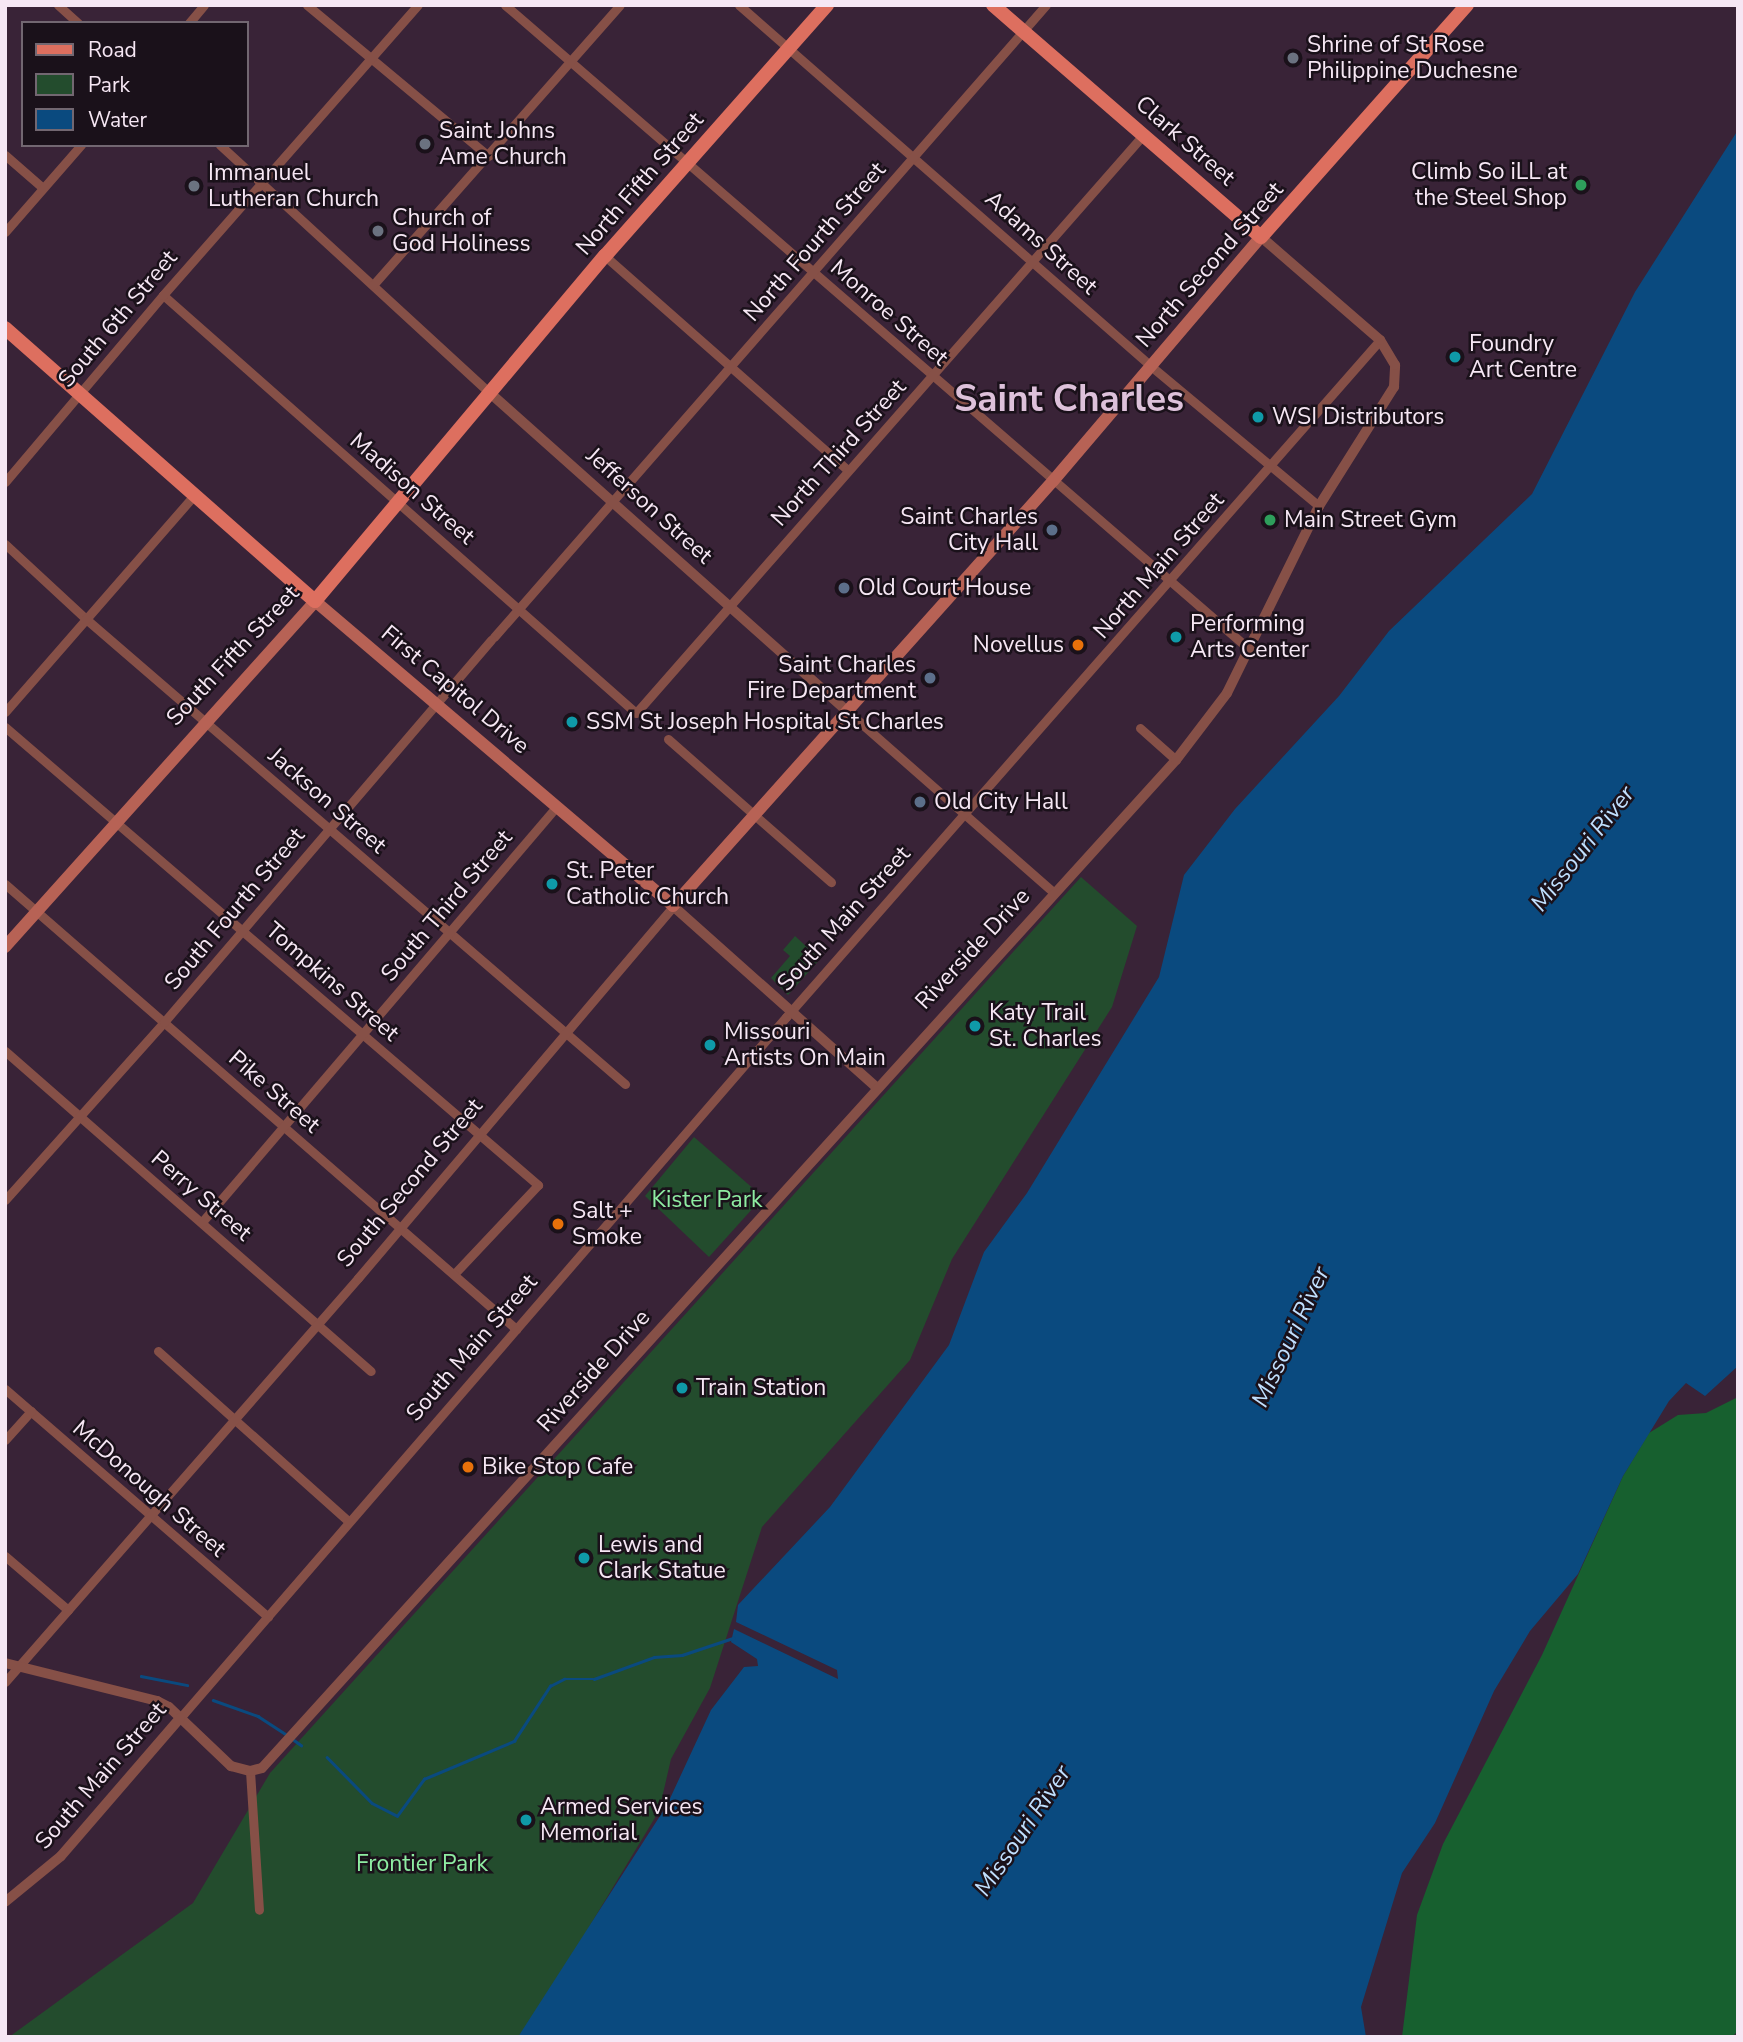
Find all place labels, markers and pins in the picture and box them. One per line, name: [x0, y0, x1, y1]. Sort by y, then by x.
place label: Shrine of St Rose Philippine Duchesne: [1307, 31, 1518, 85]
marker: Shrine of St Rose Philippine Duchesne: [1285, 50, 1301, 66]
place label: Saint Johns Ame Church: [439, 117, 567, 171]
marker: Saint Johns Ame Church: [417, 136, 433, 152]
place label: Climb So iLL at the Steel Shop: [1411, 158, 1567, 212]
place label: Immanuel Lutheran Church: [208, 159, 379, 213]
marker: Climb So iLL at the Steel Shop: [1573, 177, 1589, 193]
marker: Immanuel Lutheran Church: [186, 178, 202, 194]
place label: Church of God Holiness: [392, 204, 531, 258]
marker: Church of God Holiness: [370, 223, 386, 239]
place label: Foundry Art Centre: [1469, 330, 1577, 384]
marker: Foundry Art Centre: [1447, 349, 1463, 365]
place label: WSI Distributors: [1272, 403, 1444, 431]
marker: WSI Distributors: [1250, 409, 1266, 425]
place label: Saint Charles City Hall: [900, 503, 1038, 557]
place label: Main Street Gym: [1284, 506, 1457, 534]
marker: Main Street Gym: [1262, 512, 1278, 528]
marker: Saint Charles City Hall: [1044, 522, 1060, 538]
place label: Old Court House: [858, 574, 1031, 602]
marker: Old Court House: [836, 580, 852, 596]
place label: Performing Arts Center: [1190, 610, 1309, 664]
marker: Performing Arts Center: [1168, 629, 1184, 645]
place label: Novellus: [973, 631, 1064, 659]
marker: Novellus: [1070, 637, 1086, 653]
place label: Saint Charles Fire Department: [747, 651, 916, 705]
marker: Saint Charles Fire Department: [922, 670, 938, 686]
place label: SSM St Joseph Hospital St Charles: [586, 708, 944, 736]
marker: SSM St Joseph Hospital St Charles: [564, 714, 580, 730]
place label: Old City Hall: [934, 788, 1068, 816]
marker: Old City Hall: [912, 794, 928, 810]
place label: St. Peter Catholic Church: [566, 857, 729, 911]
marker: St. Peter Catholic Church: [544, 876, 560, 892]
place label: Katy Trail St. Charles: [989, 999, 1102, 1053]
place label: Missouri Artists On Main: [724, 1018, 886, 1072]
marker: Katy Trail St. Charles: [967, 1018, 983, 1034]
marker: Missouri Artists On Main: [702, 1037, 718, 1053]
place label: Salt + Smoke: [572, 1197, 642, 1251]
marker: Salt + Smoke: [550, 1216, 566, 1232]
place label: Train Station: [696, 1374, 826, 1402]
marker: Train Station: [674, 1380, 690, 1396]
place label: Bike Stop Cafe: [482, 1453, 633, 1481]
marker: Bike Stop Cafe: [460, 1459, 476, 1475]
place label: Lewis and Clark Statue: [598, 1531, 726, 1585]
marker: Lewis and Clark Statue: [576, 1550, 592, 1566]
place label: Armed Services Memorial: [540, 1793, 702, 1847]
marker: Armed Services Memorial: [518, 1812, 534, 1828]

